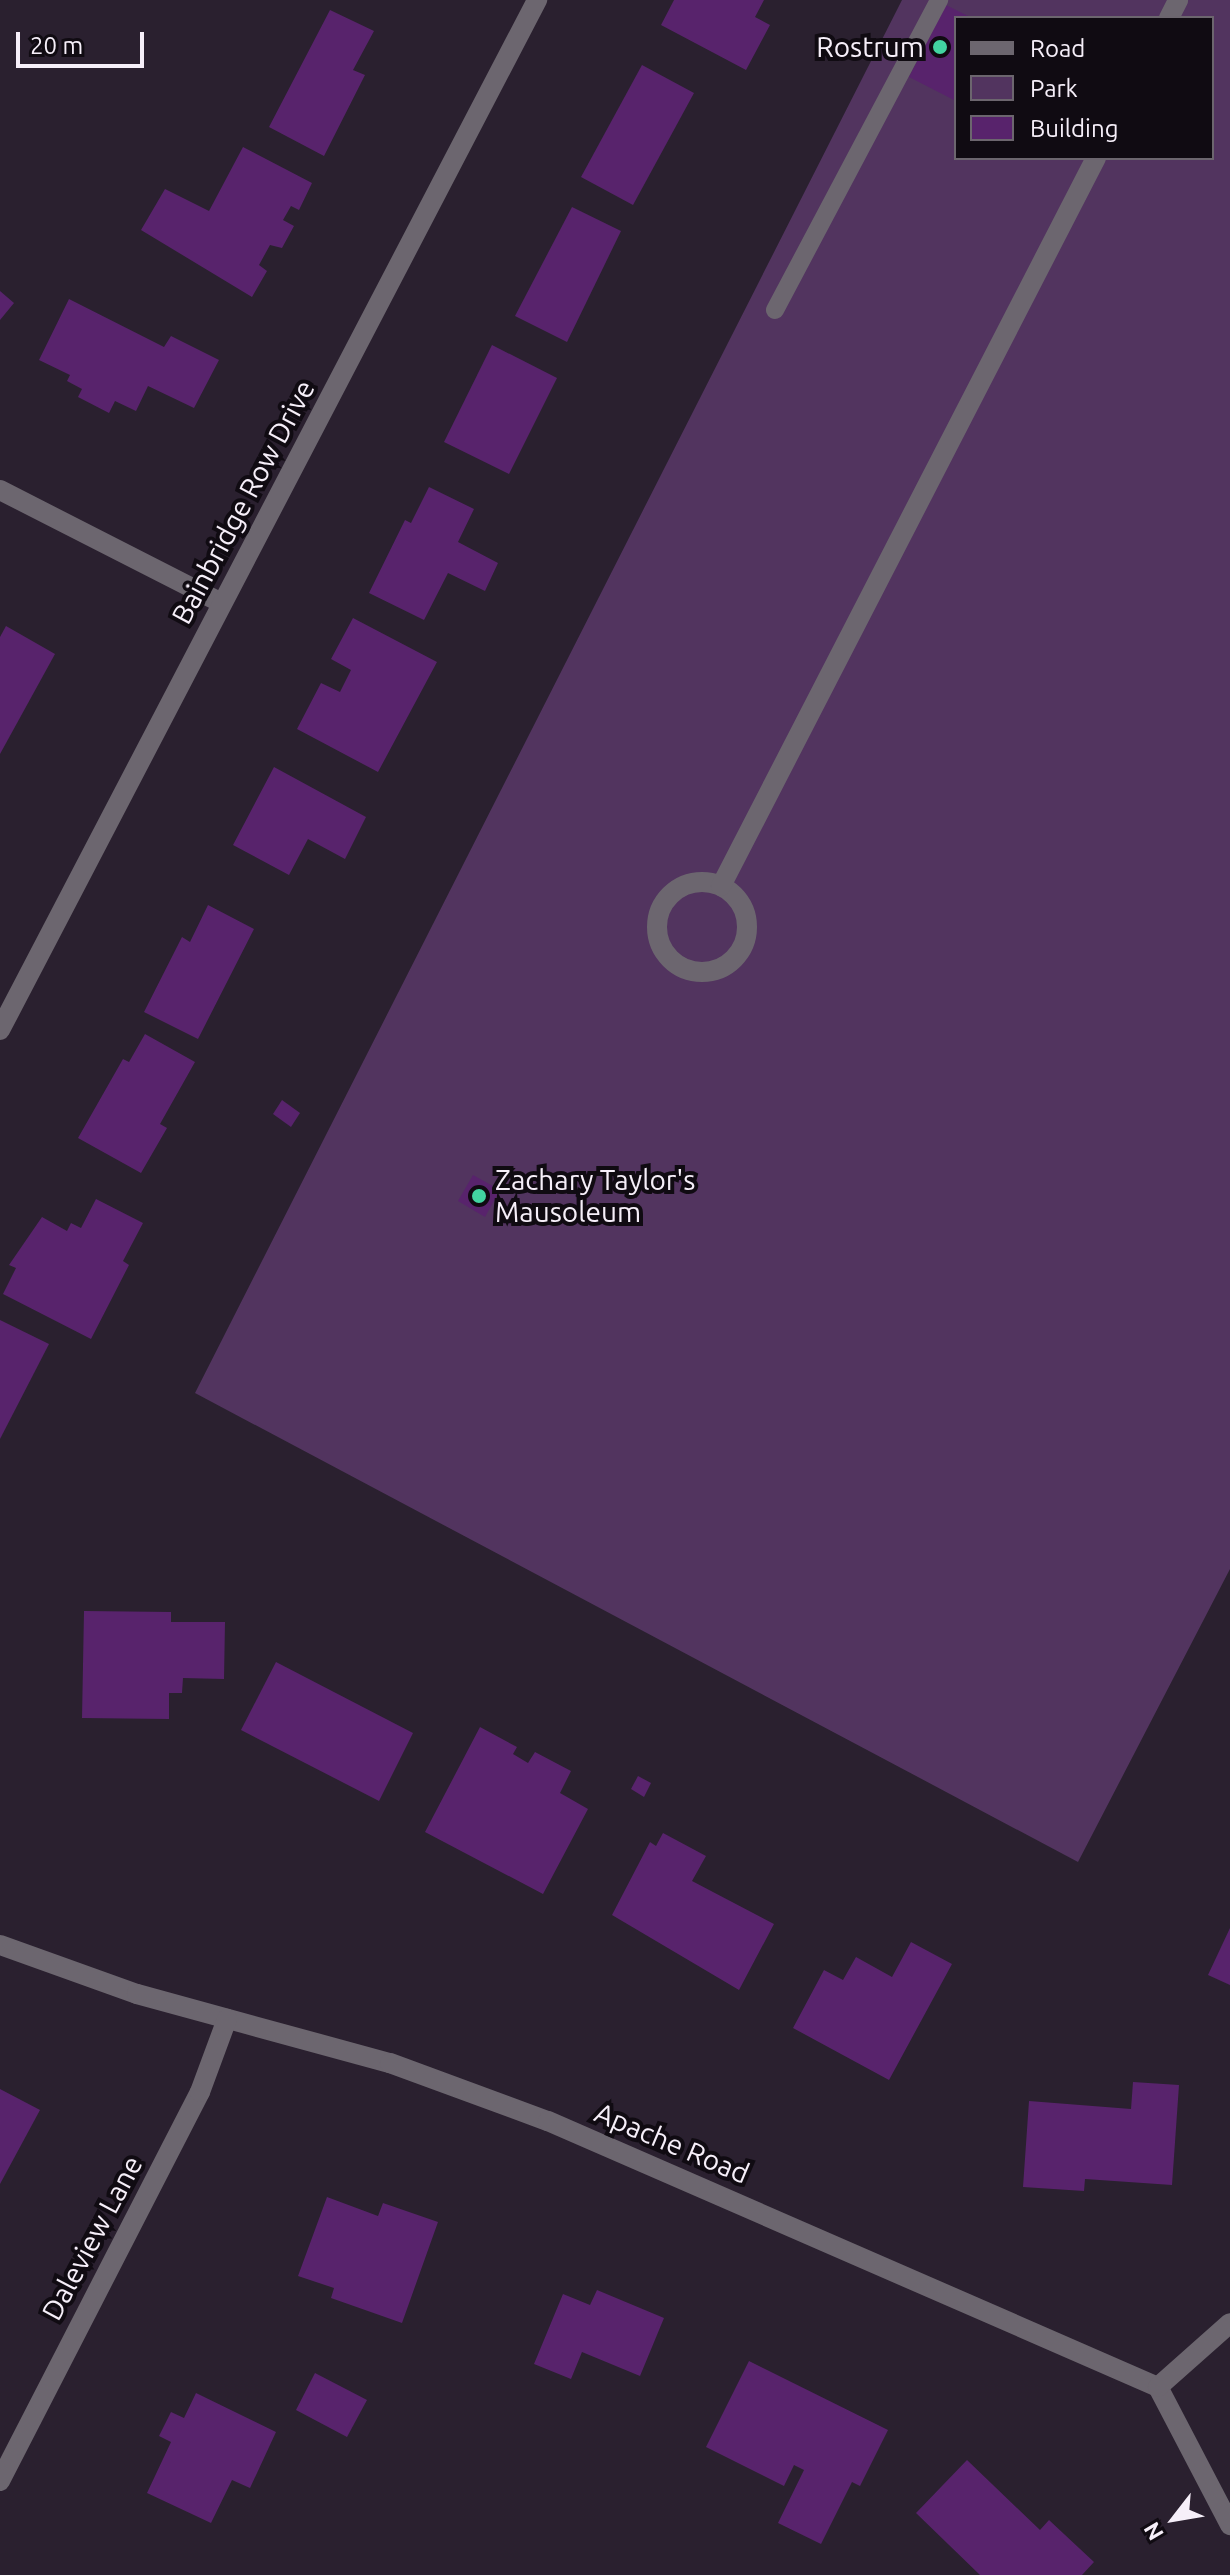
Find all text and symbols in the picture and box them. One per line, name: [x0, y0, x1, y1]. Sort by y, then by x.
scale bar: [20, 16, 148, 66]
legend: [954, 16, 1214, 160]
place label: Rostrum: [816, 30, 924, 64]
text: 20 m: [30, 32, 83, 59]
text: Road: [1030, 35, 1085, 62]
marker: Rostrum: [931, 38, 949, 56]
text: Park: [1030, 75, 1078, 102]
text: Building: [1030, 115, 1118, 142]
street label: Bainbridge Row Drive: [165, 374, 321, 630]
place label: Zachary Taylor's Mausoleum: [495, 1163, 695, 1229]
marker: Zachary Taylor's Mausoleum: [470, 1187, 488, 1205]
street label: Apache Road: [590, 2095, 754, 2191]
street label: Daleview Lane: [35, 2150, 149, 2326]
north arrow: [1134, 2479, 1214, 2559]
text: N: [1138, 2518, 1168, 2545]

